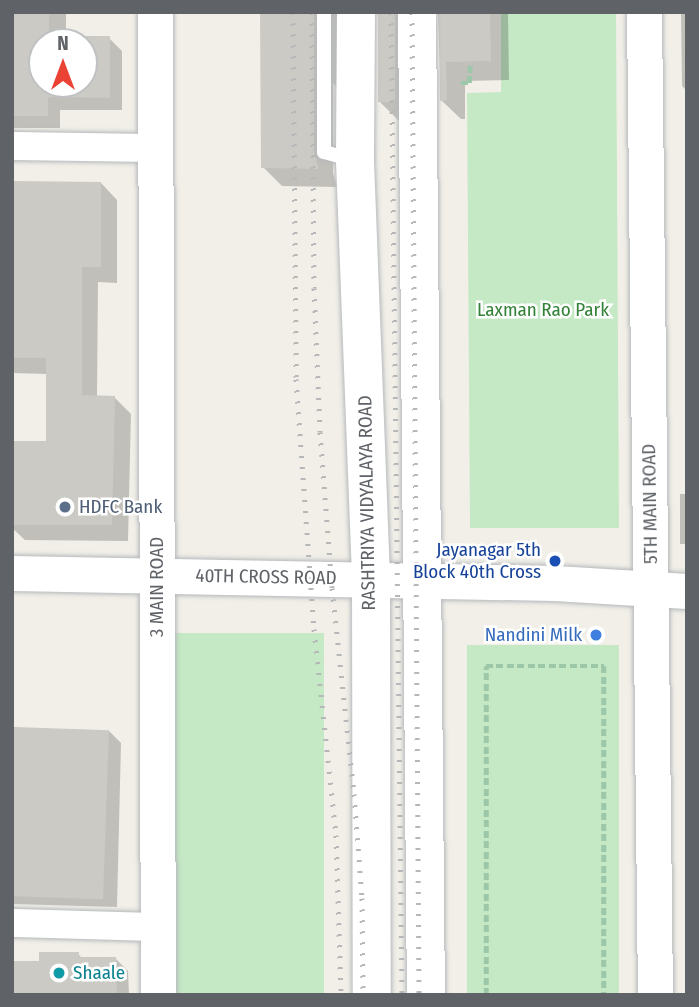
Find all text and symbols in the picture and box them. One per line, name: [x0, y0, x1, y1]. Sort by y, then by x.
north arrow: [28, 28, 98, 98]
text: N: [57, 32, 69, 55]
park label: Laxman Rao Park: [477, 299, 609, 321]
street label: RASHTRIYA VIDYALAYA ROAD: [354, 395, 380, 611]
street label: 5TH MAIN ROAD: [638, 444, 662, 564]
place label: HDFC Bank: [79, 496, 162, 518]
marker: HDFC Bank: [57, 499, 73, 515]
street label: 3 MAIN ROAD: [146, 537, 168, 637]
place label: Jayanagar 5th Block 40th Cross: [413, 539, 541, 583]
marker: Jayanagar 5th Block 40th Cross: [547, 553, 563, 569]
street label: 40TH CROSS ROAD: [195, 564, 337, 590]
place label: Nandini Milk: [485, 624, 582, 646]
marker: Nandini Milk: [588, 627, 604, 643]
place label: Shaale: [73, 962, 125, 984]
marker: Shaale: [51, 965, 67, 981]

